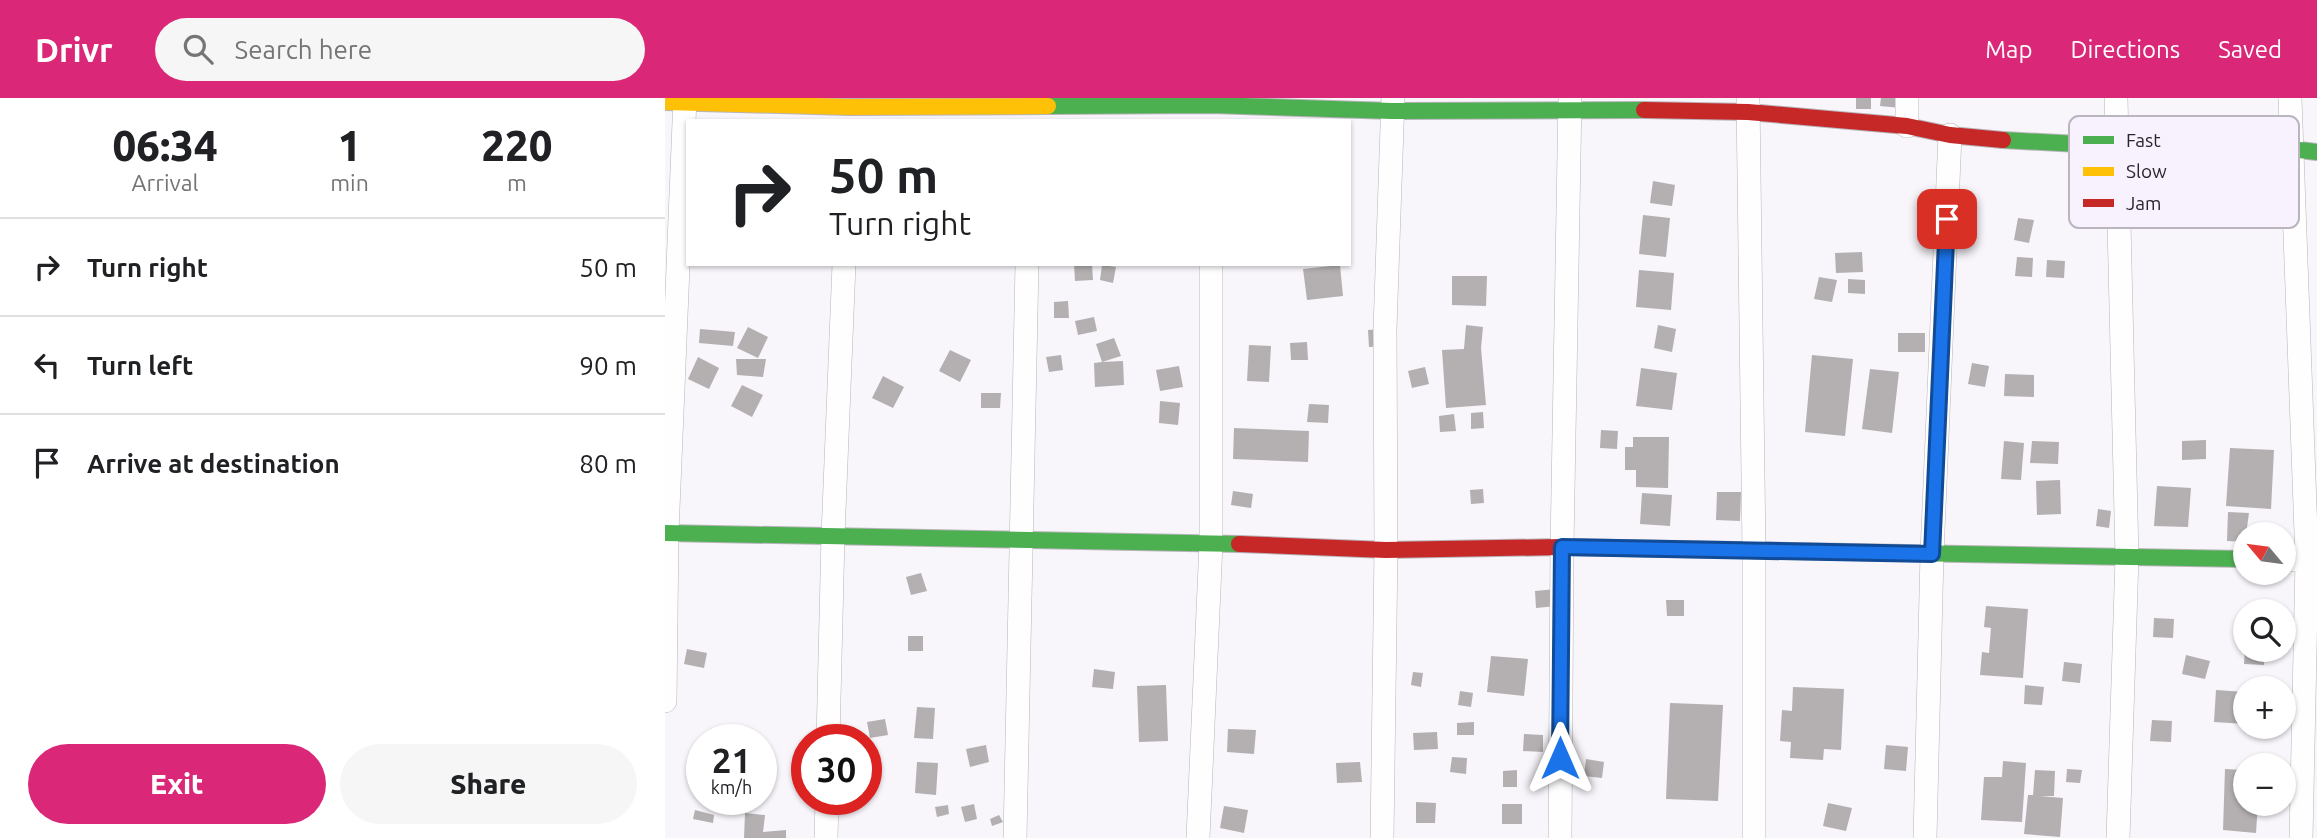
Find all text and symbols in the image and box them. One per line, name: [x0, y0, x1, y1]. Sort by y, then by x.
search box: [155, 18, 645, 81]
icon: search: [179, 30, 217, 68]
text: Drivr: [35, 31, 113, 68]
text: Search here: [235, 35, 372, 64]
text: Map: [1985, 36, 2032, 63]
text: Directions: [2070, 36, 2180, 63]
text: Saved: [2218, 36, 2282, 63]
legend: [2069, 116, 2299, 228]
text: 06:34: [113, 122, 218, 169]
text: 1: [338, 122, 361, 169]
text: 220: [481, 122, 552, 169]
text: Fast: [2126, 129, 2161, 151]
icon: right: [714, 147, 805, 238]
text: 50 m: [829, 147, 938, 202]
text: Slow: [2126, 160, 2167, 182]
text: Arrival: [132, 170, 199, 195]
text: min: [330, 170, 369, 195]
text: m: [507, 170, 527, 195]
pin: [1917, 189, 1977, 249]
text: Jam: [2126, 192, 2162, 214]
icon: arrive: [1928, 200, 1966, 238]
text: Turn right: [829, 205, 971, 241]
icon: right: [28, 248, 66, 286]
text: Turn right: [87, 253, 208, 282]
text: 50 m: [579, 253, 637, 282]
icon: left: [28, 346, 66, 384]
text: Turn left: [87, 351, 193, 380]
text: 90 m: [579, 351, 637, 380]
icon: arrive: [28, 444, 66, 482]
text: Arrive at destination: [87, 449, 340, 478]
text: 80 m: [579, 449, 637, 478]
north arrow: [2233, 522, 2296, 584]
map controls: [2233, 522, 2296, 816]
button: search: [2233, 599, 2296, 662]
button: +: [2233, 676, 2296, 739]
position arrow: [1523, 721, 1597, 795]
speed limit sign: 30: [791, 724, 882, 815]
text: 21: [712, 740, 751, 780]
button: Exit: [28, 744, 326, 824]
button: Share: [340, 744, 637, 824]
button: −: [2233, 753, 2296, 816]
text: km/h: [711, 777, 752, 797]

